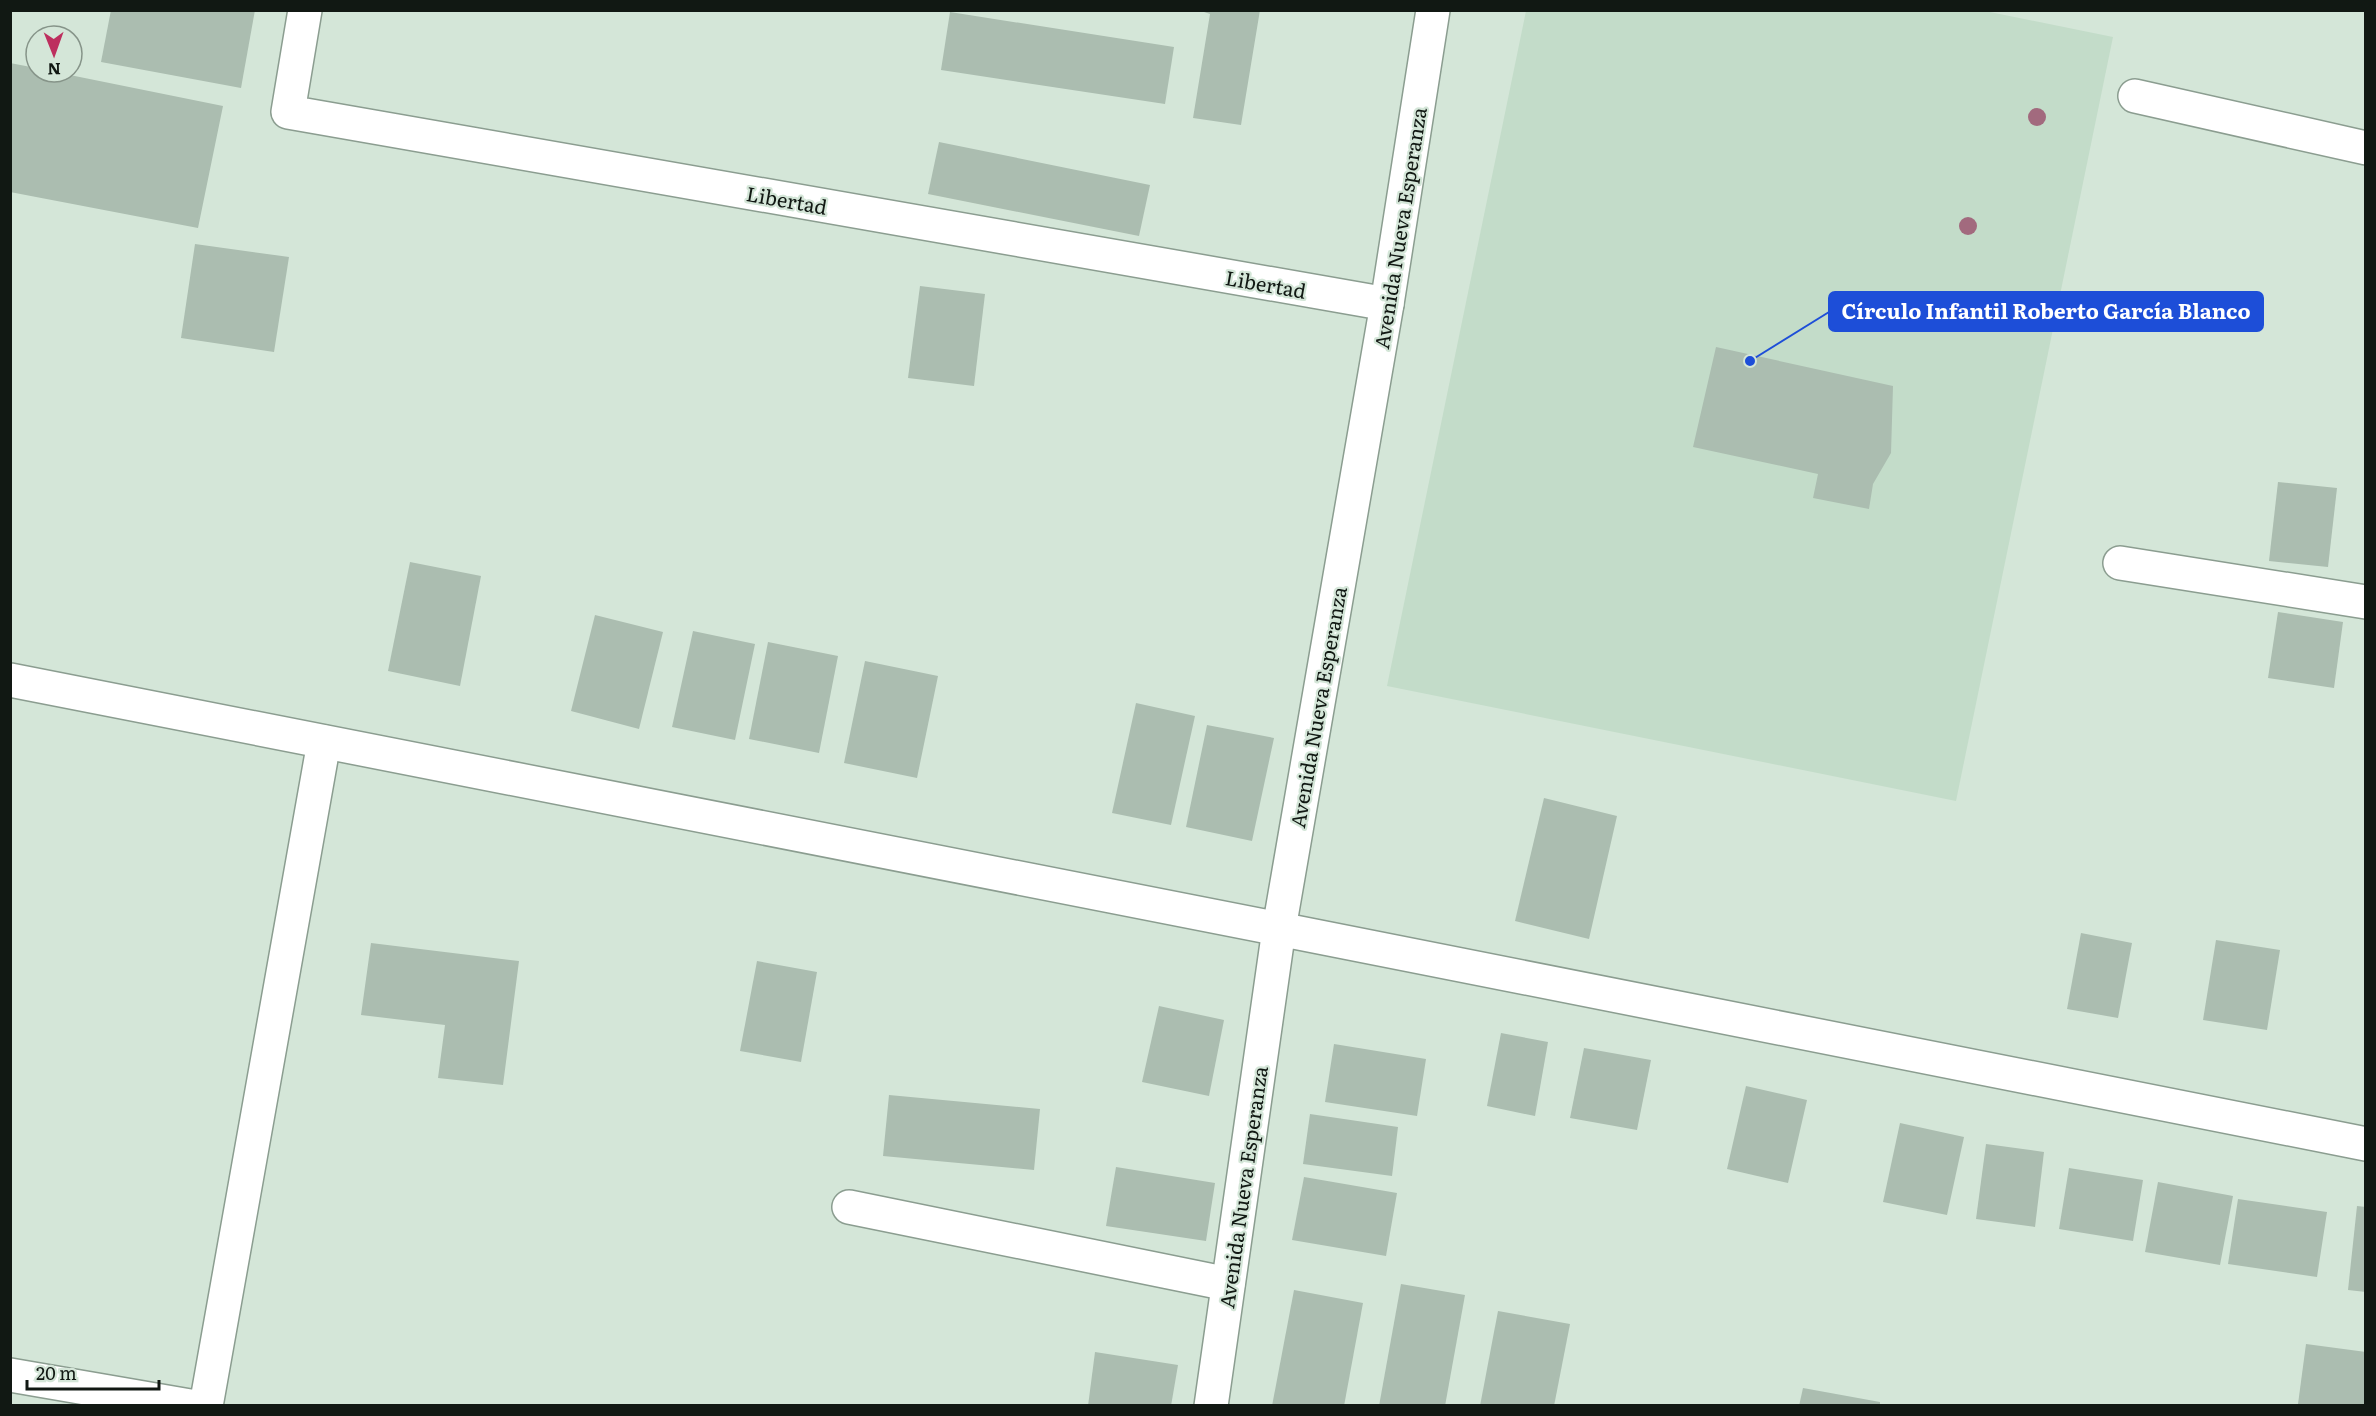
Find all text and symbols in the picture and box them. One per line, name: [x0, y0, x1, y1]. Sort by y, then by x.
north arrow: [24, 24, 84, 84]
text: N: [47, 58, 61, 82]
street label: Avenida Nueva Esperanza: [1365, 105, 1433, 351]
street label: Libertad: [744, 177, 830, 221]
street label: Libertad: [1223, 261, 1309, 305]
callout: Círculo Infantil Roberto García Blanco: [1829, 292, 2263, 331]
text: Círculo Infantil Roberto García Blanco: [1841, 294, 2251, 325]
street label: Avenida Nueva Esperanza: [1281, 584, 1353, 830]
street label: Avenida Nueva Esperanza: [1210, 1064, 1274, 1310]
scale bar: [27, 1353, 159, 1391]
text: 20 m: [36, 1359, 77, 1386]

